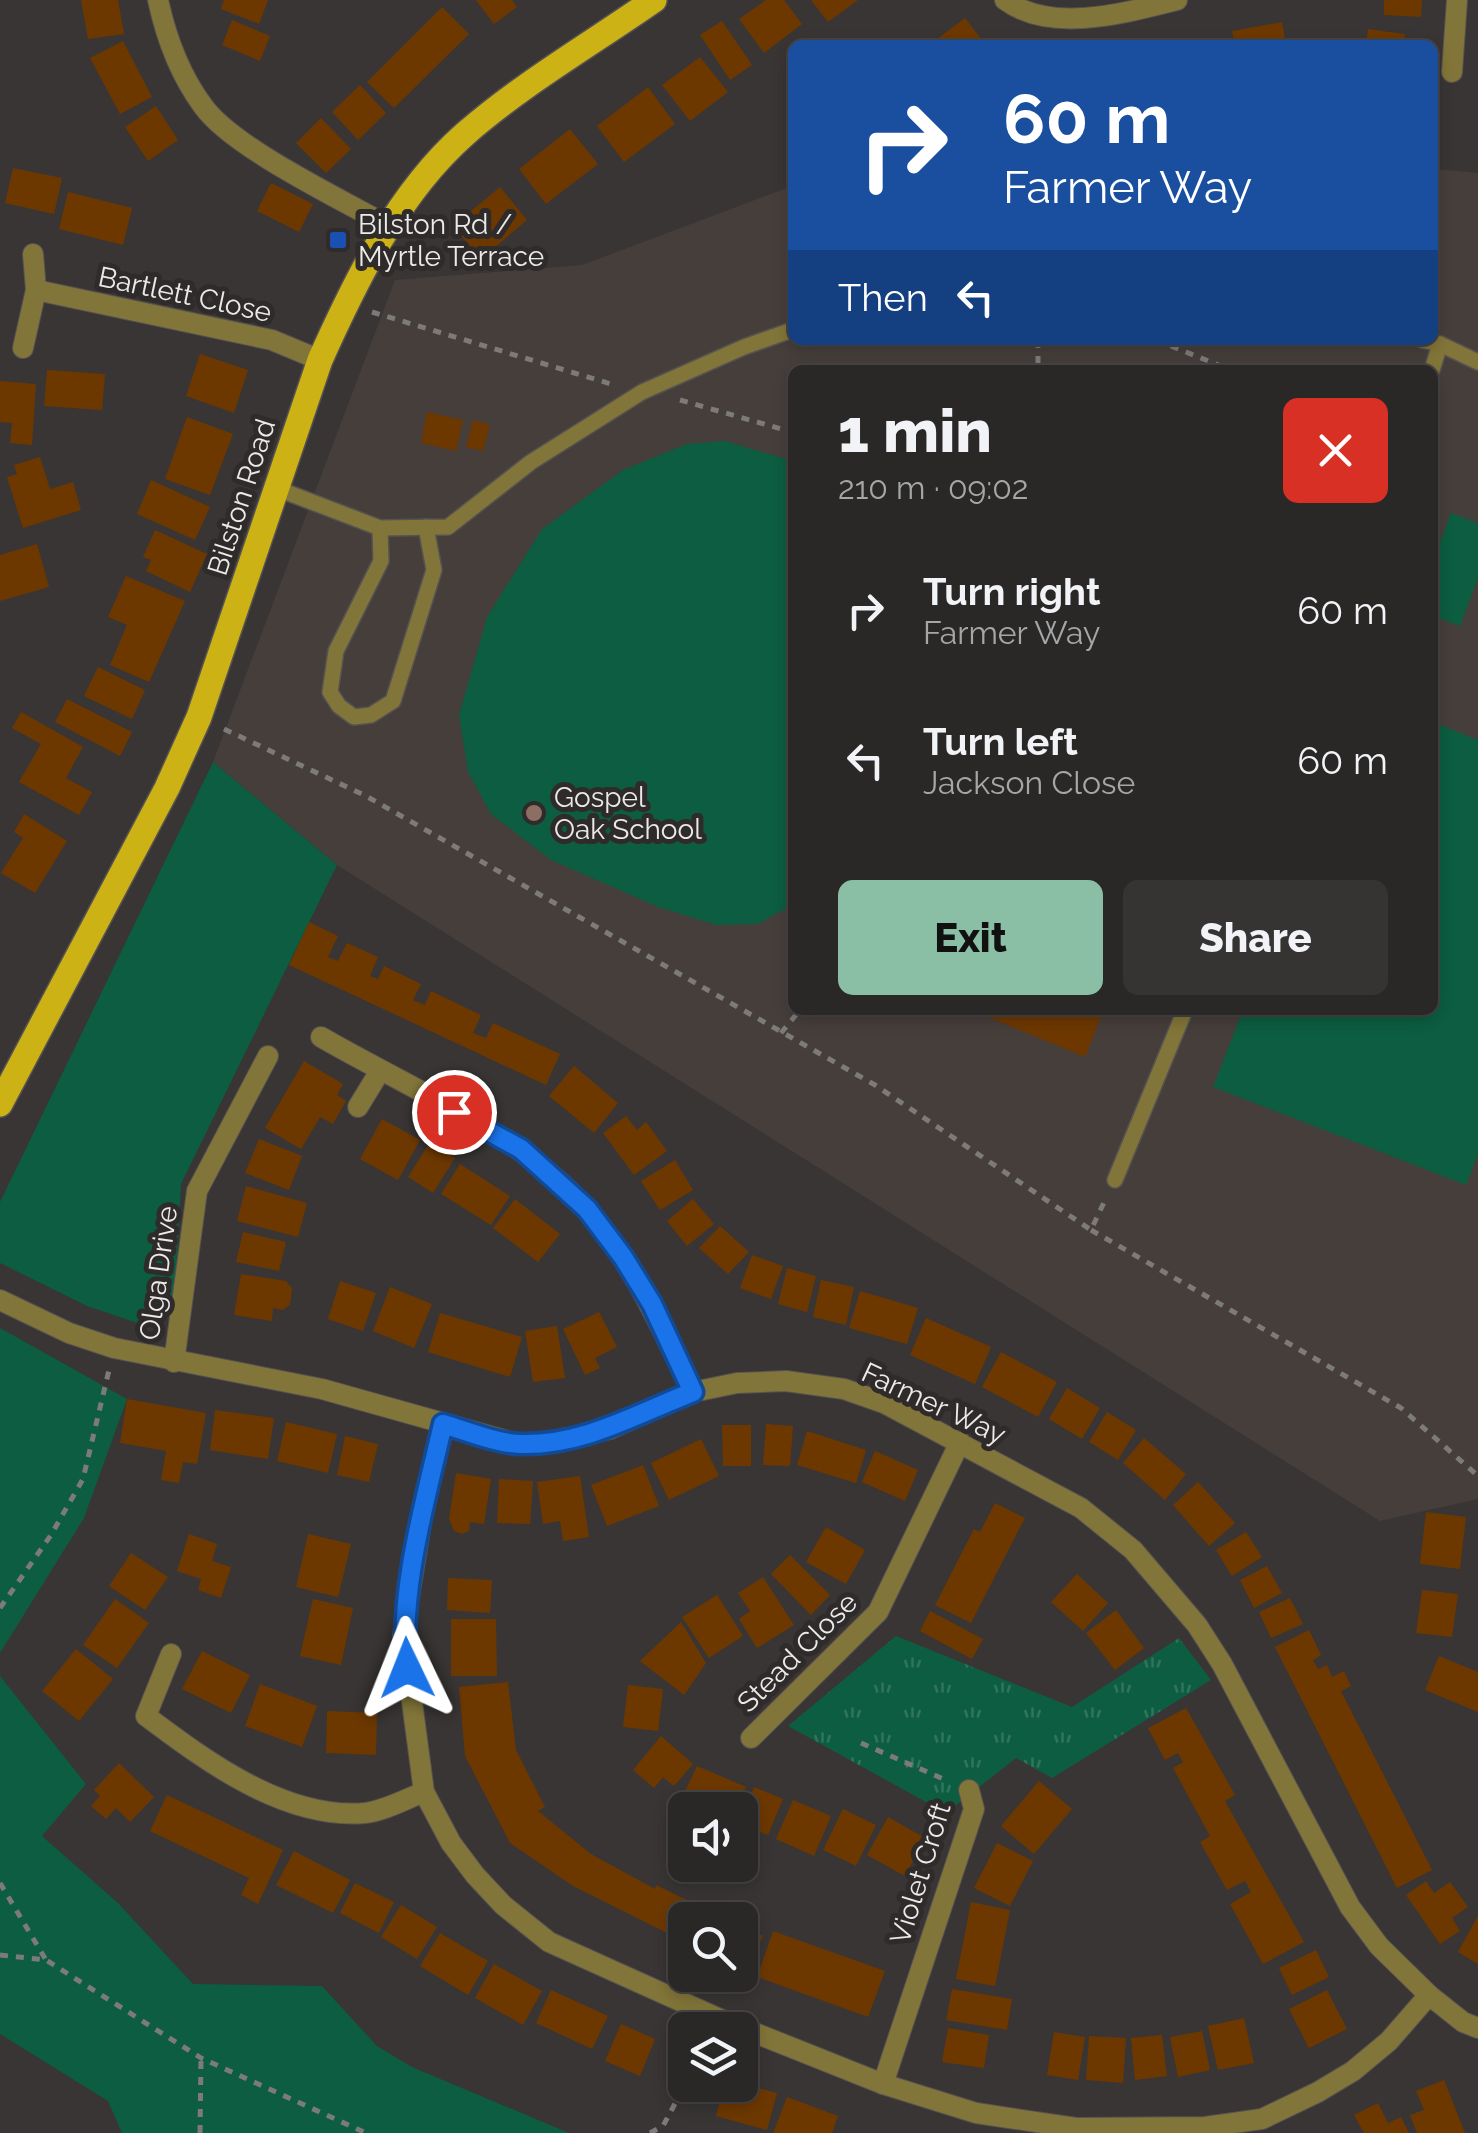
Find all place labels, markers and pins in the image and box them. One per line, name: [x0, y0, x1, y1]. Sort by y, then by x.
place label: Bilston Rd / Myrtle Terrace: [358, 208, 544, 273]
marker: Bilston Rd / Myrtle Terrace: [327, 229, 349, 251]
place label: Gospel Oak School: [554, 781, 702, 846]
marker: Gospel Oak School: [523, 802, 545, 824]
pin: [412, 1070, 497, 1155]

